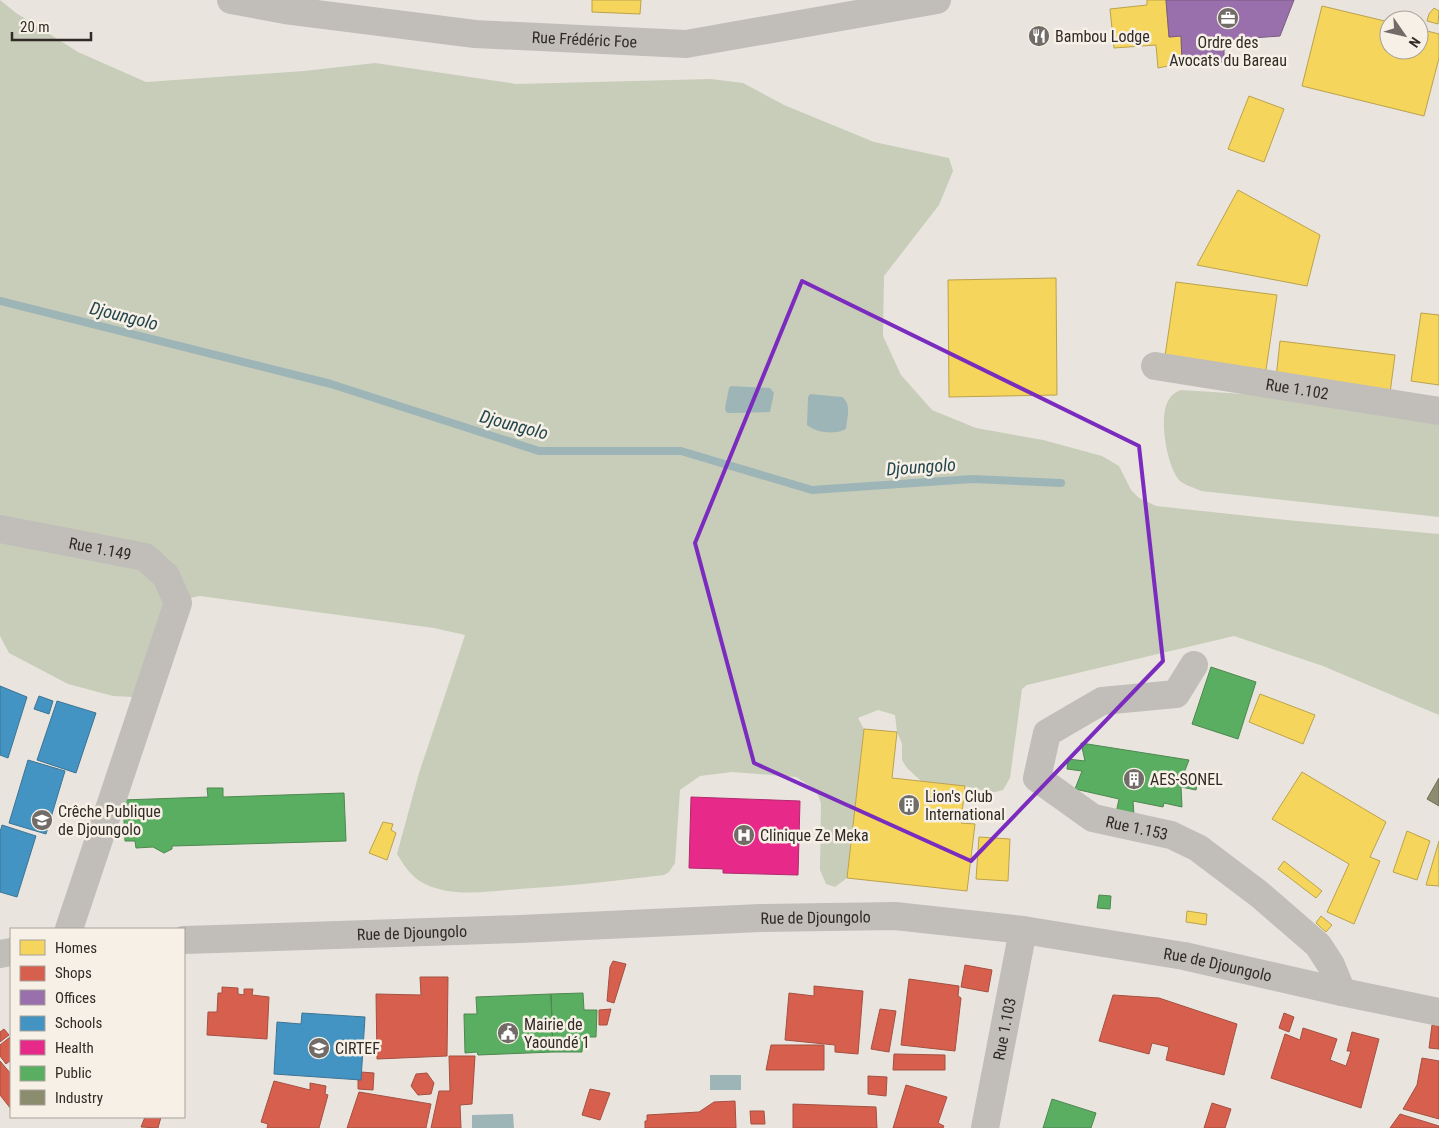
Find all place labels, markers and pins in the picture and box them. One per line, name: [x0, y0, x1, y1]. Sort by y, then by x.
office icon: Ordre des Avocats du Bareau: [1216, 6, 1240, 30]
restaurant icon: Bambou Lodge: [1027, 24, 1051, 48]
place label: Bambou Lodge: [1055, 27, 1150, 46]
place label: Ordre des Avocats du Bareau: [1169, 33, 1287, 70]
building icon: AES-SONEL: [1122, 767, 1146, 791]
place label: AES-SONEL: [1150, 770, 1223, 789]
place label: Lion's Club International: [925, 787, 1005, 824]
building icon: Lion's Club International: [897, 793, 921, 817]
place label: Crêche Publique de Djoungolo: [58, 802, 161, 839]
school or university icon: Crêche Publique de Djoungolo: [30, 808, 54, 832]
hospital icon: Clinique Ze Meka: [732, 823, 756, 847]
place label: Clinique Ze Meka: [760, 826, 869, 845]
place label: Mairie de Yaoundé 1: [524, 1015, 590, 1052]
public building icon: Mairie de Yaoundé 1: [496, 1021, 520, 1045]
school or university icon: CIRTEF: [307, 1036, 331, 1060]
place label: CIRTEF: [335, 1039, 380, 1058]

